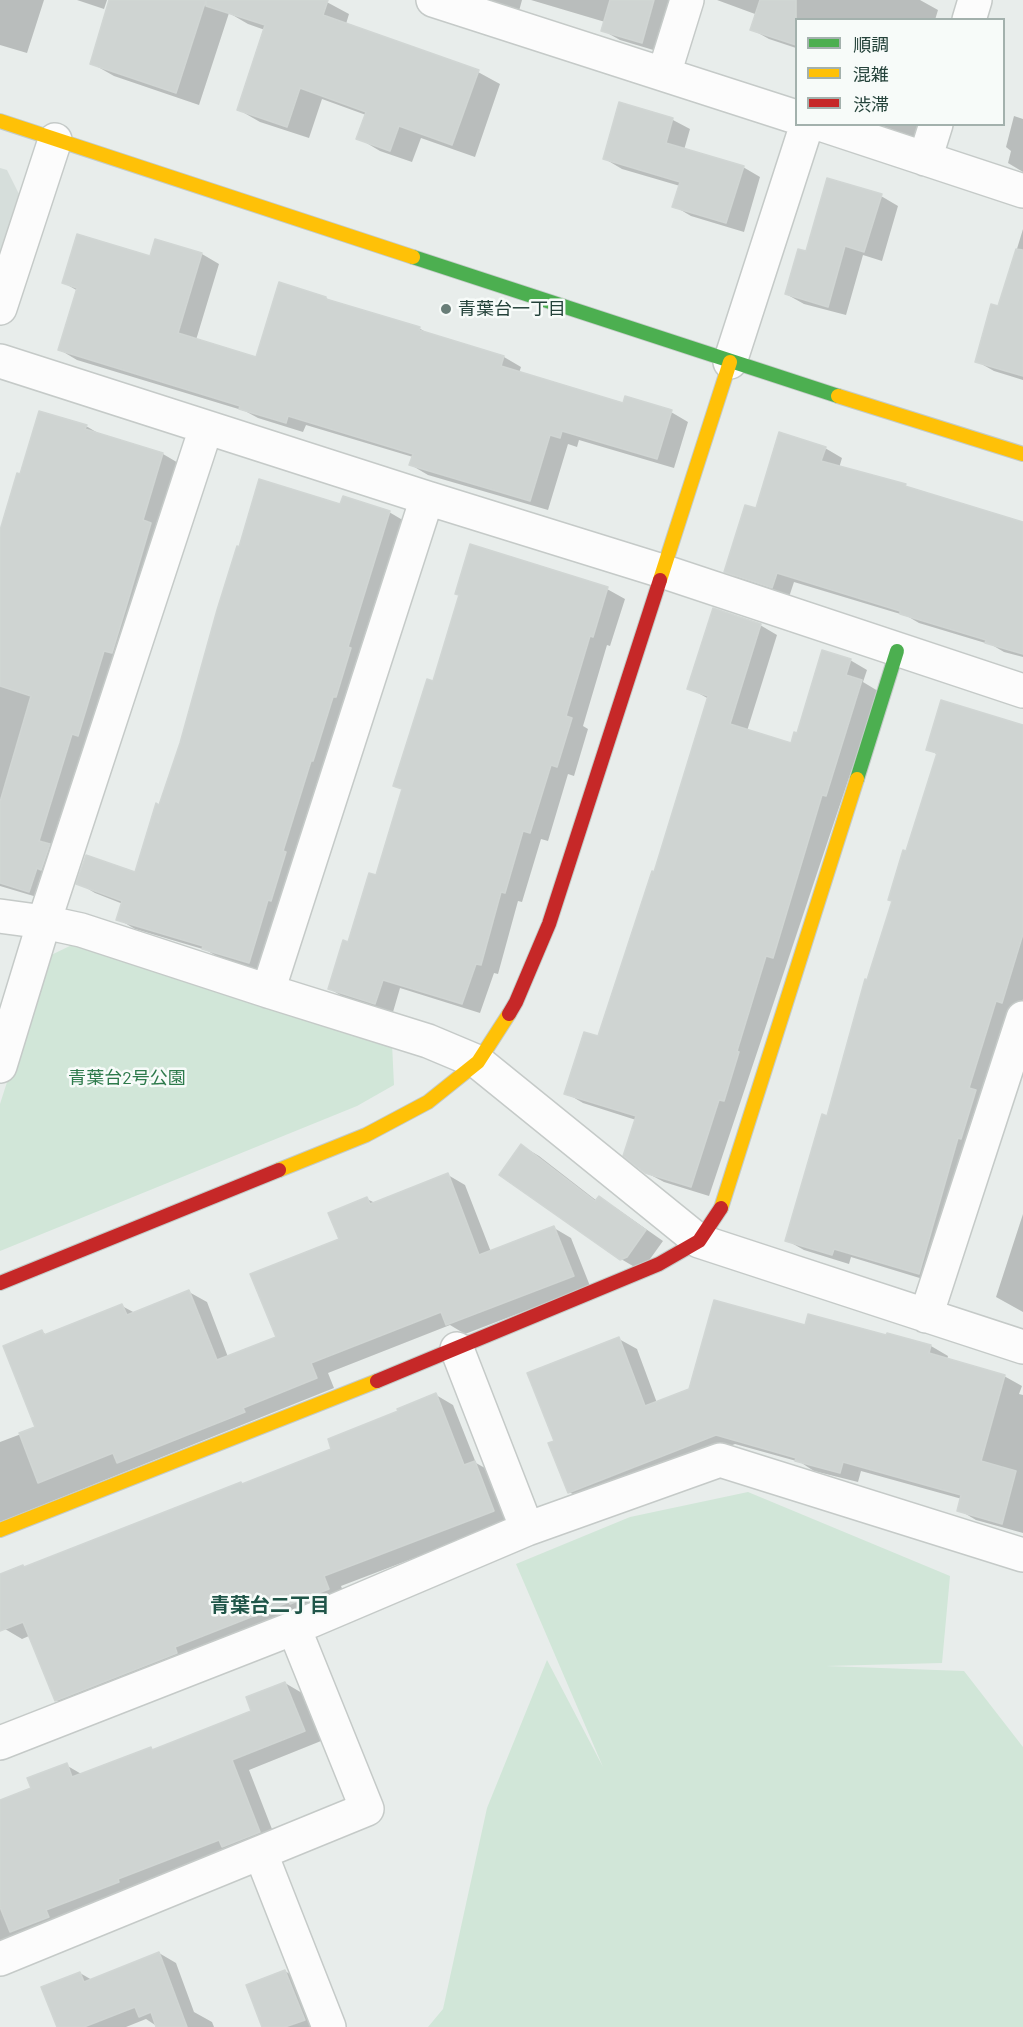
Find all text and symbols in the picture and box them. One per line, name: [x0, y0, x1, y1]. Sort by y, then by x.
legend: [795, 18, 1005, 126]
text: 順調: [853, 33, 889, 55]
text: 混雑: [853, 63, 889, 85]
text: 渋滞: [853, 93, 889, 115]
place label: 青葉台一丁目: [458, 298, 566, 320]
marker: 青葉台一丁目: [439, 302, 453, 316]
park label: 青葉台2号公園: [68, 1067, 186, 1089]
district label: 青葉台二丁目: [210, 1593, 330, 1617]

